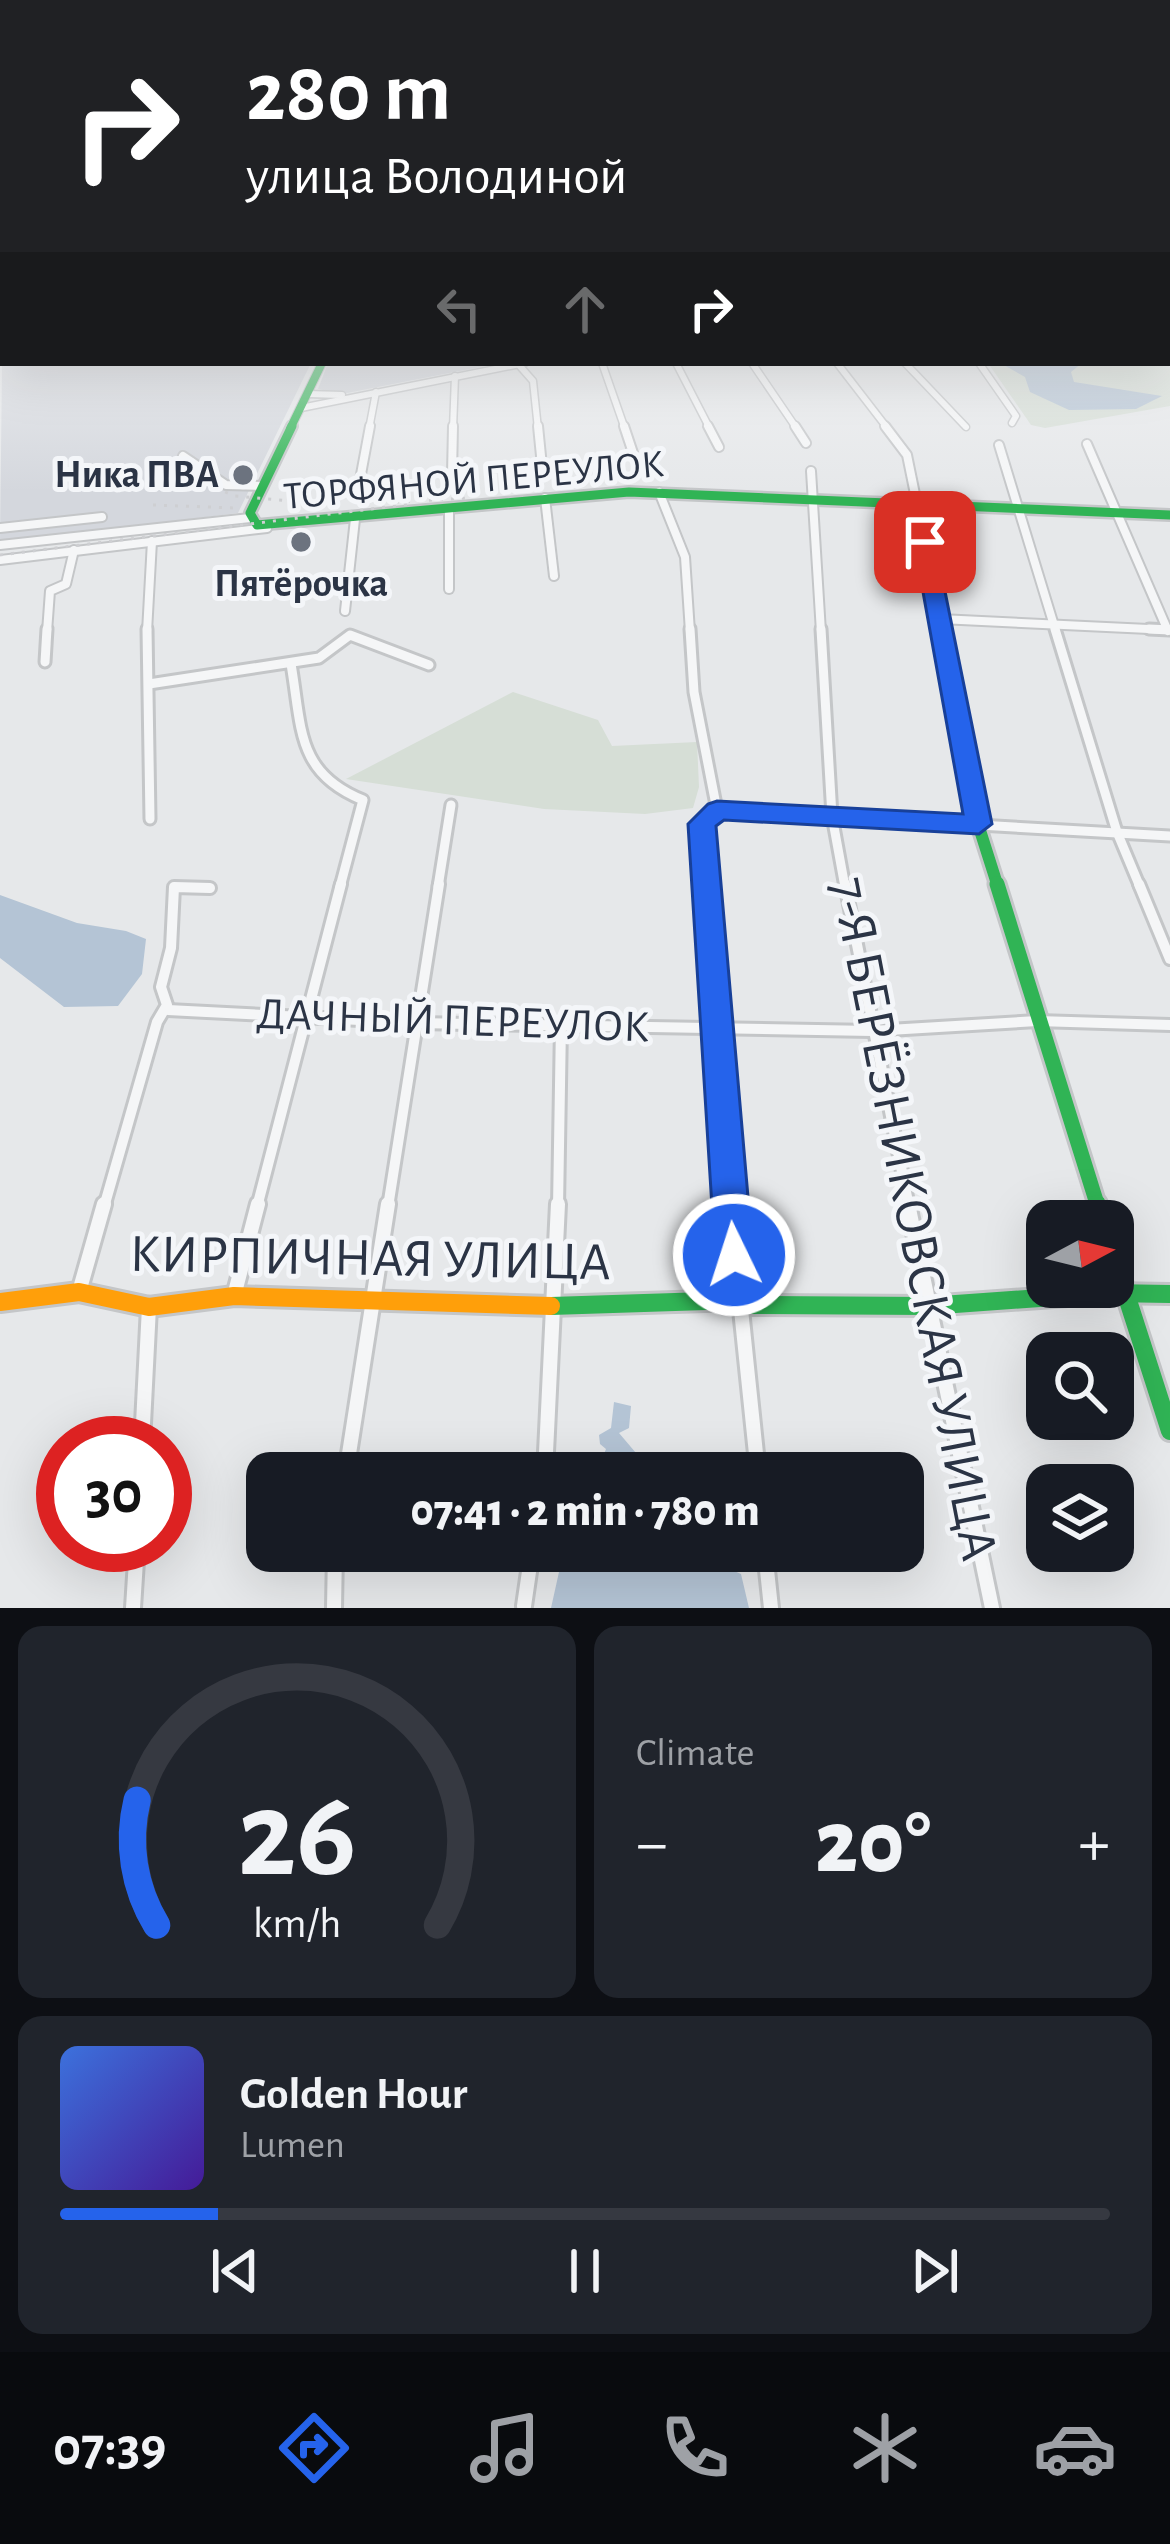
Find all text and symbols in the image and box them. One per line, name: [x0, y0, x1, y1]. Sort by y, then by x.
icon: right: [48, 48, 204, 204]
text: 280 m: [246, 52, 451, 136]
text: улица Володиной: [246, 150, 628, 204]
icon: left: [426, 276, 492, 342]
icon: ahead: [552, 276, 618, 342]
icon: right: [678, 276, 744, 342]
street label: ТОРФЯНОЙ ПЕРЕУЛОК: [282, 444, 666, 517]
place label: Ника ПВА: [54, 456, 219, 495]
marker: Ника ПВА: [230, 462, 256, 488]
pin: [874, 491, 976, 593]
icon: arrive: [892, 509, 958, 575]
marker: Пятёрочка: [288, 529, 314, 555]
place label: Пятёрочка: [214, 565, 388, 604]
street label: 7-Я БЕРЁЗНИКОВСКАЯ УЛИЦА: [820, 873, 1008, 1565]
street label: ДАЧНЫЙ ПЕРЕУЛОК: [256, 991, 650, 1050]
position arrow: [671, 1192, 797, 1318]
north arrow: [1026, 1200, 1134, 1308]
map controls: [1026, 1200, 1134, 1572]
street label: КИРПИЧНАЯ УЛИЦА: [129, 1228, 611, 1290]
button: search: [1026, 1332, 1134, 1440]
speed limit sign: 30: [36, 1416, 192, 1572]
button: layers: [1026, 1464, 1134, 1572]
text: 07:41 · 2 min · 780 m: [410, 1489, 760, 1534]
text: Climate: [636, 1734, 754, 1773]
text: 26: [237, 1774, 357, 1899]
text: 20°: [815, 1799, 931, 1889]
text: −: [636, 1811, 668, 1877]
text: +: [1078, 1811, 1110, 1877]
text: km/h: [253, 1903, 341, 1946]
text: Golden Hour: [240, 2072, 467, 2117]
text: Lumen: [240, 2126, 345, 2165]
icon: previous: [202, 2238, 268, 2304]
icon: pause: [552, 2238, 618, 2304]
icon: next: [902, 2238, 968, 2304]
icon: directions: [272, 2406, 356, 2490]
icon: music: [463, 2406, 547, 2490]
icon: phone: [653, 2406, 737, 2490]
icon: climate: [843, 2406, 927, 2490]
icon: car: [1033, 2406, 1117, 2490]
text: 07:39: [53, 2421, 166, 2475]

